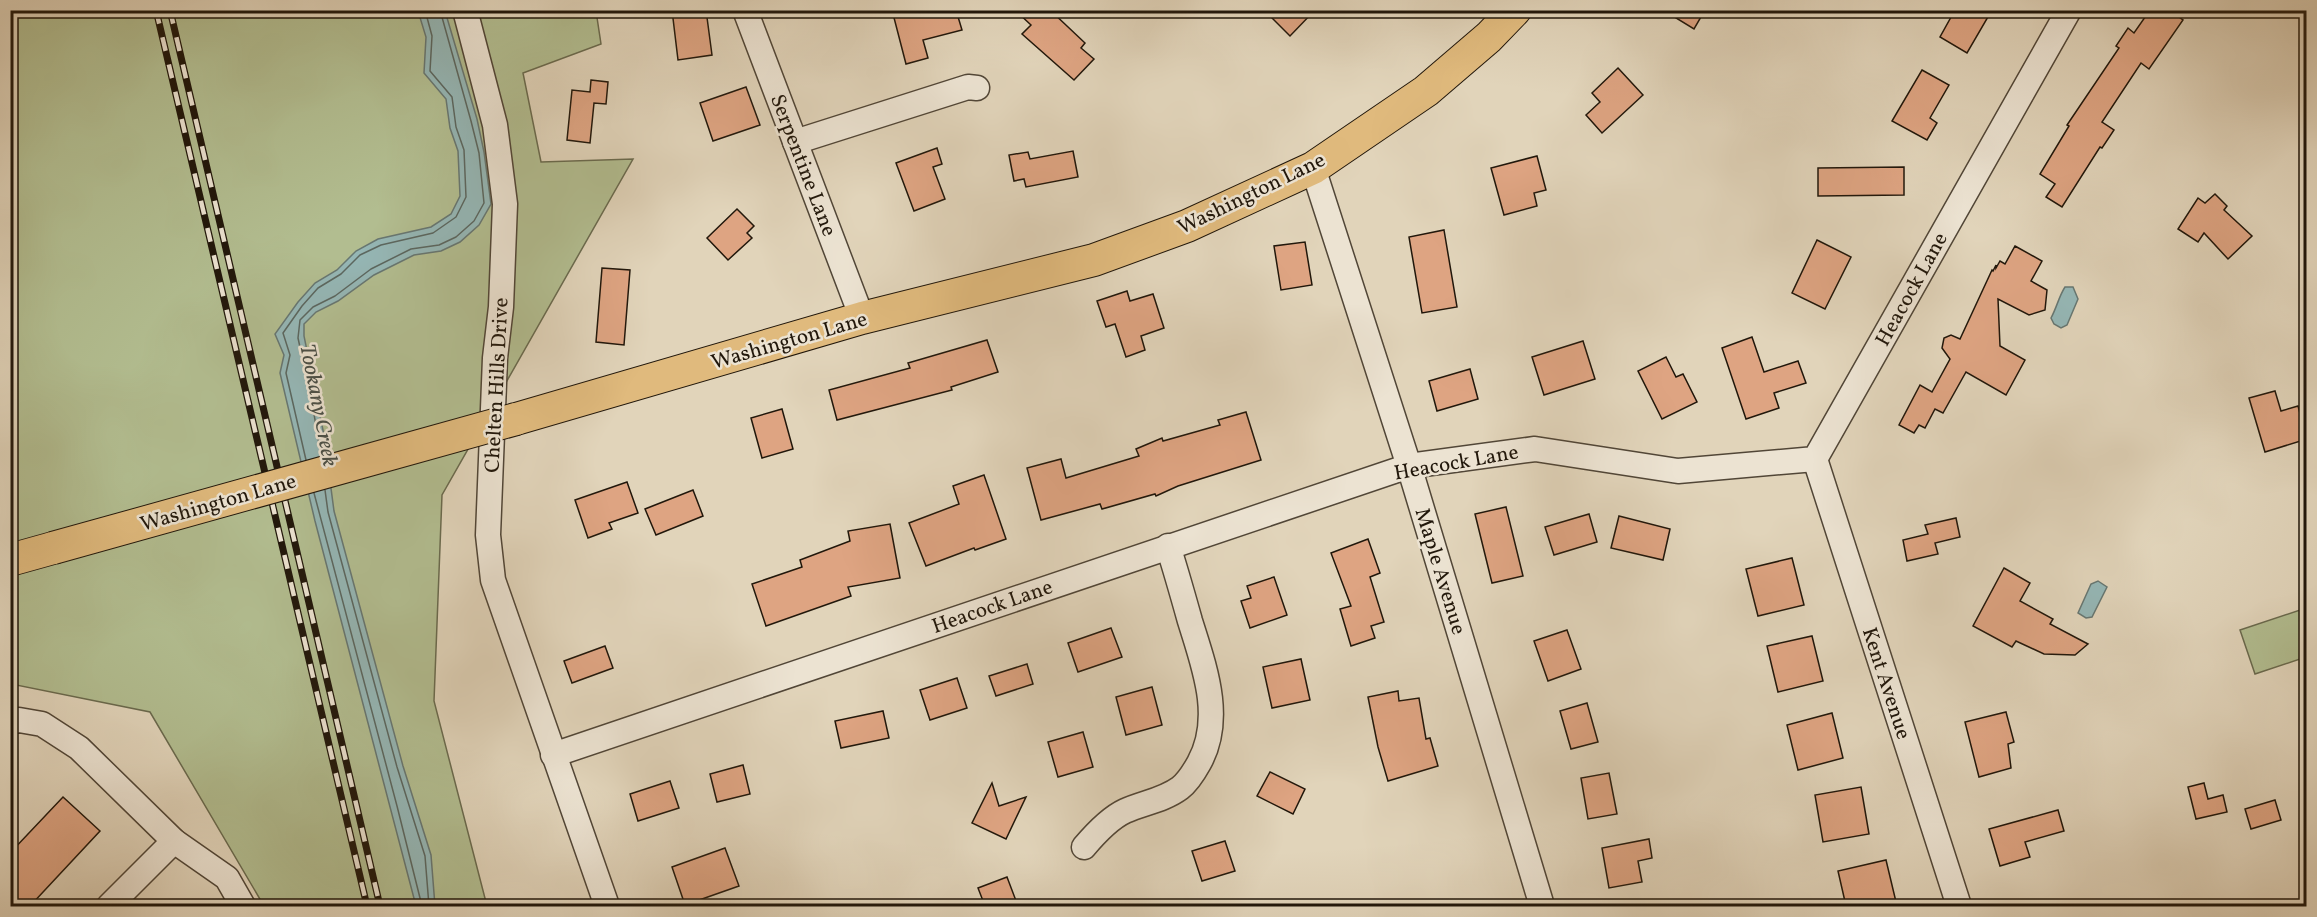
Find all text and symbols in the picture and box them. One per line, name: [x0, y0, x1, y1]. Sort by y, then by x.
street label: Serpentine Lane: [762, 90, 843, 241]
street label: Washington Lane: [1173, 146, 1330, 243]
street label: Heacock Lane: [1869, 228, 1956, 352]
street label: Chelten Hills Drive: [478, 297, 517, 473]
street label: Washington Lane: [708, 305, 871, 378]
water label: Tookany Creek: [290, 342, 345, 469]
street label: Heacock Lane: [1392, 438, 1521, 489]
street label: Washington Lane: [137, 467, 300, 540]
street label: Maple Avenue: [1407, 505, 1473, 638]
street label: Heacock Lane: [928, 573, 1057, 642]
street label: Kent Avenue: [1854, 624, 1917, 743]

